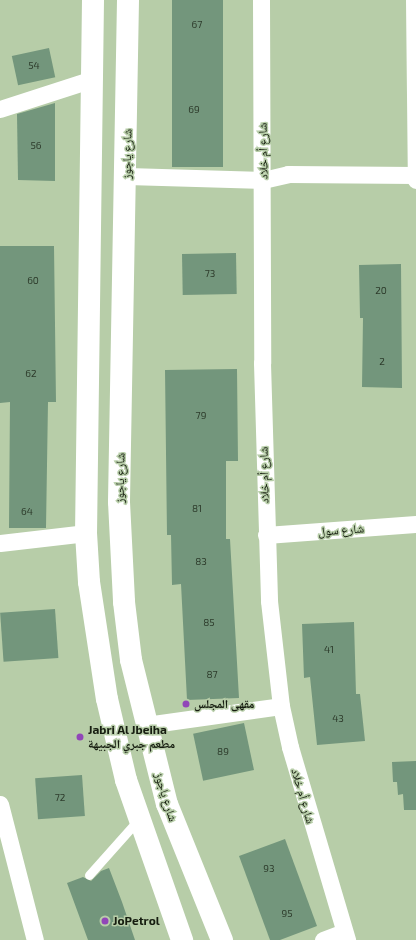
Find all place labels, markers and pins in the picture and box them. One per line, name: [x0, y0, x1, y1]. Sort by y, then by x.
place label: مقهى المجلس: [194, 697, 255, 711]
marker: مقهى المجلس: [181, 699, 191, 709]
place label: Jabri Al Jbeiha مطعم جبري الجبيهة: [88, 723, 175, 751]
marker: Jabri Al Jbeiha مطعم جبري الجبيهة: [75, 732, 85, 742]
place label: JoPetrol: [113, 914, 160, 928]
marker: JoPetrol: [100, 916, 110, 926]

